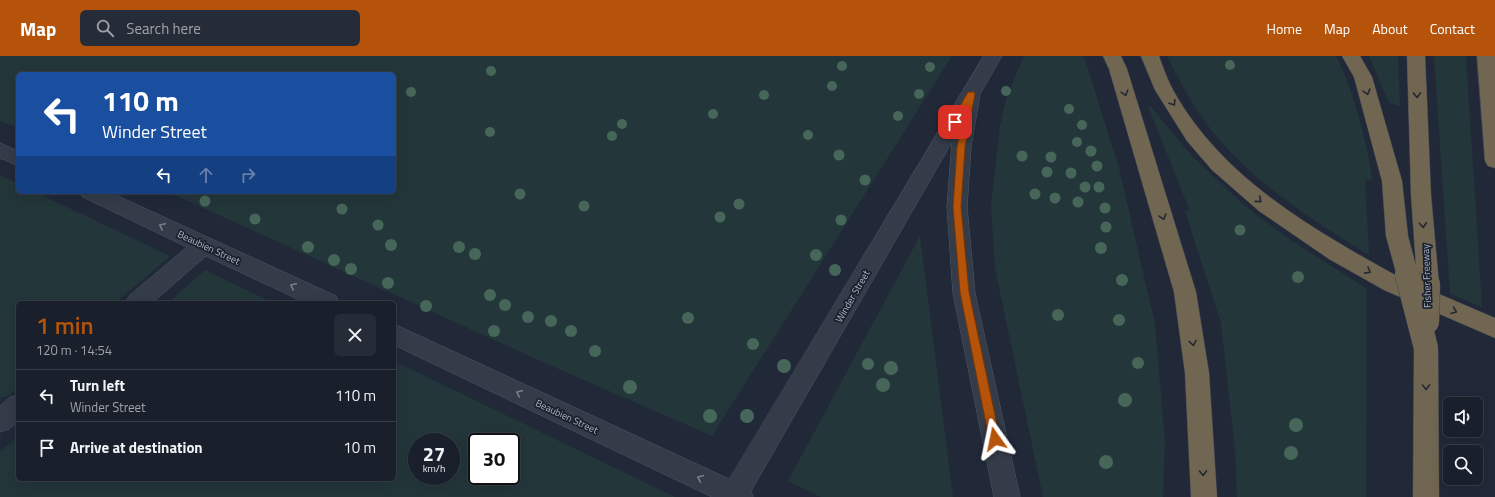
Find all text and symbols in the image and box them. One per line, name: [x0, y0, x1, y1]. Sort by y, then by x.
search box: [80, 10, 360, 46]
text: Map: [20, 14, 56, 43]
icon: search: [94, 17, 116, 39]
text: Search here: [126, 17, 201, 40]
text: Home: [1267, 18, 1302, 39]
text: Map: [1324, 18, 1350, 39]
text: About: [1372, 18, 1408, 39]
text: Contact: [1430, 18, 1475, 39]
text: 110 m: [102, 79, 179, 122]
icon: left: [36, 88, 88, 140]
one-way arrow: [1362, 88, 1371, 95]
one-way arrow: [1120, 89, 1129, 96]
one-way arrow: [1413, 92, 1421, 98]
one-way arrow: [1168, 99, 1175, 106]
pin: [938, 105, 972, 139]
icon: arrive: [944, 111, 966, 133]
text: Winder Street: [102, 118, 207, 145]
icon: left: [153, 164, 175, 186]
icon: ahead: [195, 164, 217, 186]
icon: right: [237, 164, 259, 186]
one-way arrow: [1254, 195, 1262, 203]
one-way arrow: [1158, 213, 1167, 220]
one-way arrow: [1419, 222, 1428, 228]
one-way arrow: [159, 223, 167, 231]
street label: Beaubien Street: [175, 226, 243, 269]
street label: Fisher Freeway: [1418, 244, 1435, 308]
one-way arrow: [1364, 266, 1371, 273]
street label: Winder Street: [831, 267, 874, 325]
one-way arrow: [290, 283, 297, 291]
text: 1 min: [36, 307, 94, 343]
one-way arrow: [1450, 307, 1457, 315]
button: close: [334, 314, 376, 356]
text: 120 m · 14:54: [36, 340, 112, 360]
one-way arrow: [1188, 340, 1197, 346]
text: Turn left: [70, 374, 125, 397]
text: 110 m: [335, 384, 376, 407]
one-way arrow: [1422, 384, 1430, 390]
icon: left: [36, 385, 58, 407]
one-way arrow: [515, 390, 523, 398]
street label: Beaubien Street: [533, 395, 601, 438]
text: Winder Street: [70, 397, 146, 417]
map controls: [1443, 397, 1483, 485]
button: sound: [1443, 397, 1483, 437]
position arrow: [974, 418, 1016, 460]
speed limit sign: 30: [468, 433, 520, 485]
text: Arrive at destination: [70, 436, 203, 459]
text: 10 m: [343, 436, 376, 459]
icon: arrive: [36, 437, 58, 459]
text: 27: [423, 438, 445, 469]
button: search: [1443, 445, 1483, 485]
text: km/h: [423, 461, 445, 476]
one-way arrow: [1199, 470, 1207, 476]
one-way arrow: [696, 475, 704, 483]

